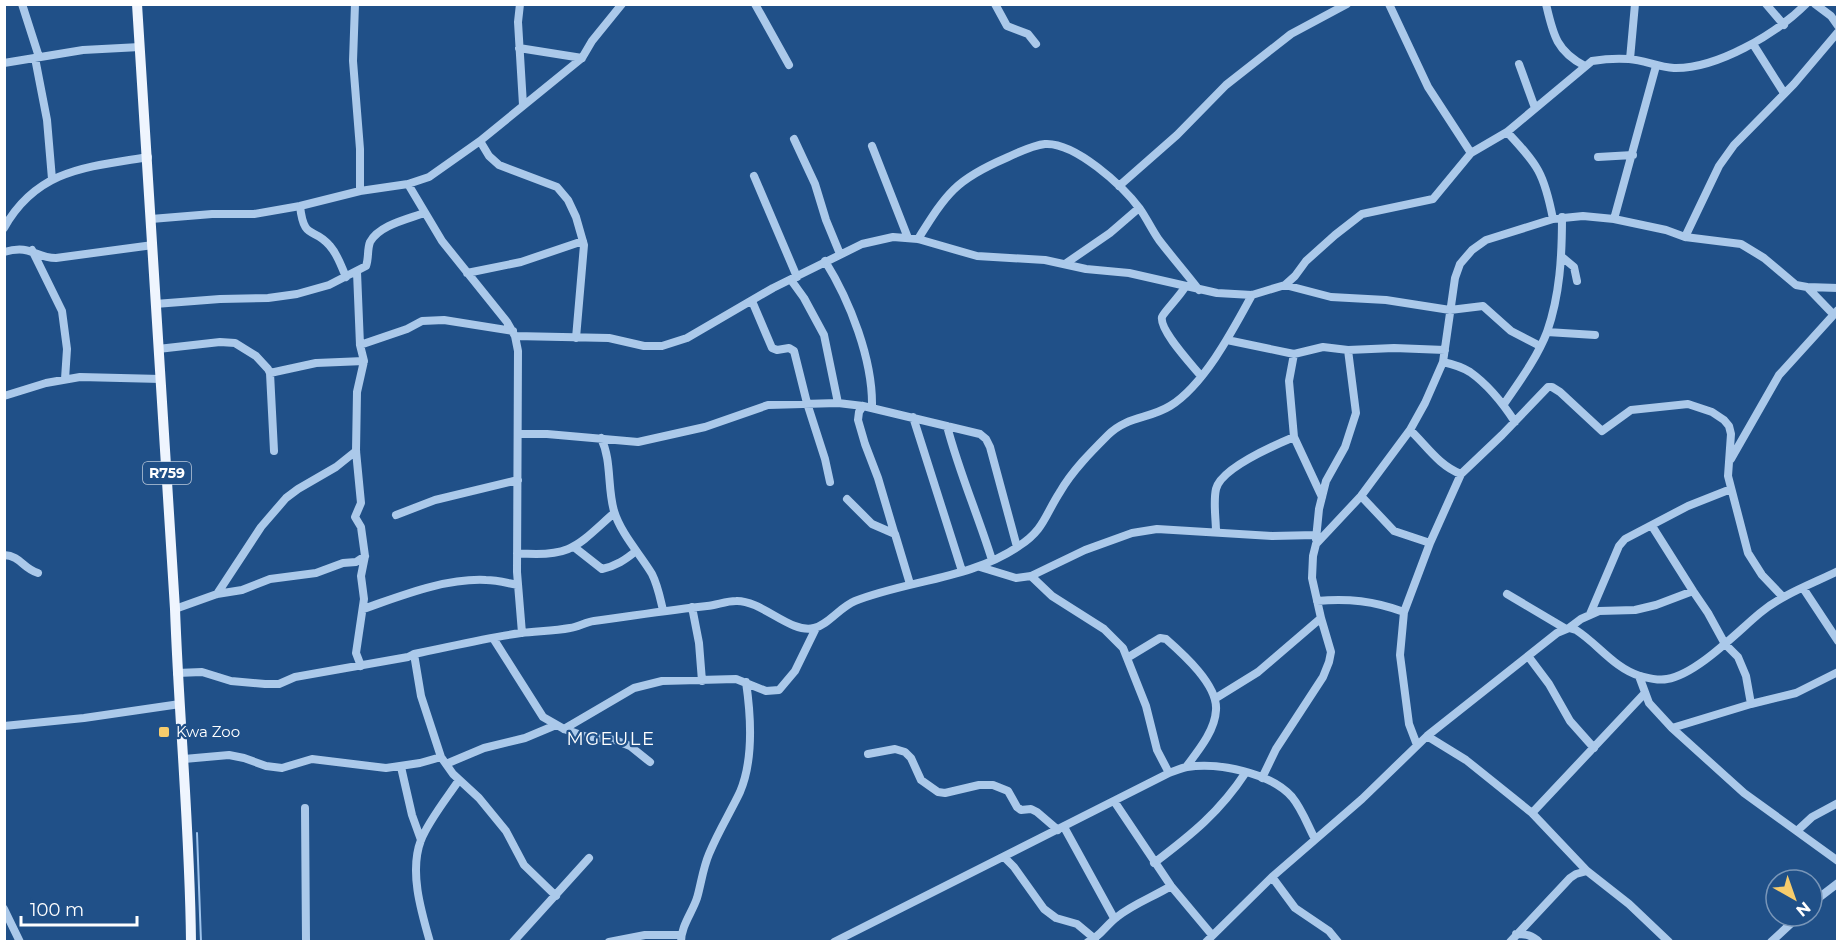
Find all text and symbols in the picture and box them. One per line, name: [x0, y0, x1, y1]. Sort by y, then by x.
road number: R759: [143, 462, 191, 484]
place label: Kwa Zoo: [176, 722, 240, 741]
marker: Kwa Zoo: [157, 725, 171, 739]
district label: MGEULE: [566, 728, 656, 750]
north arrow: [1764, 868, 1824, 928]
scale bar: [21, 889, 136, 927]
text: N: [1792, 898, 1814, 921]
text: 100 m: [30, 899, 84, 921]

